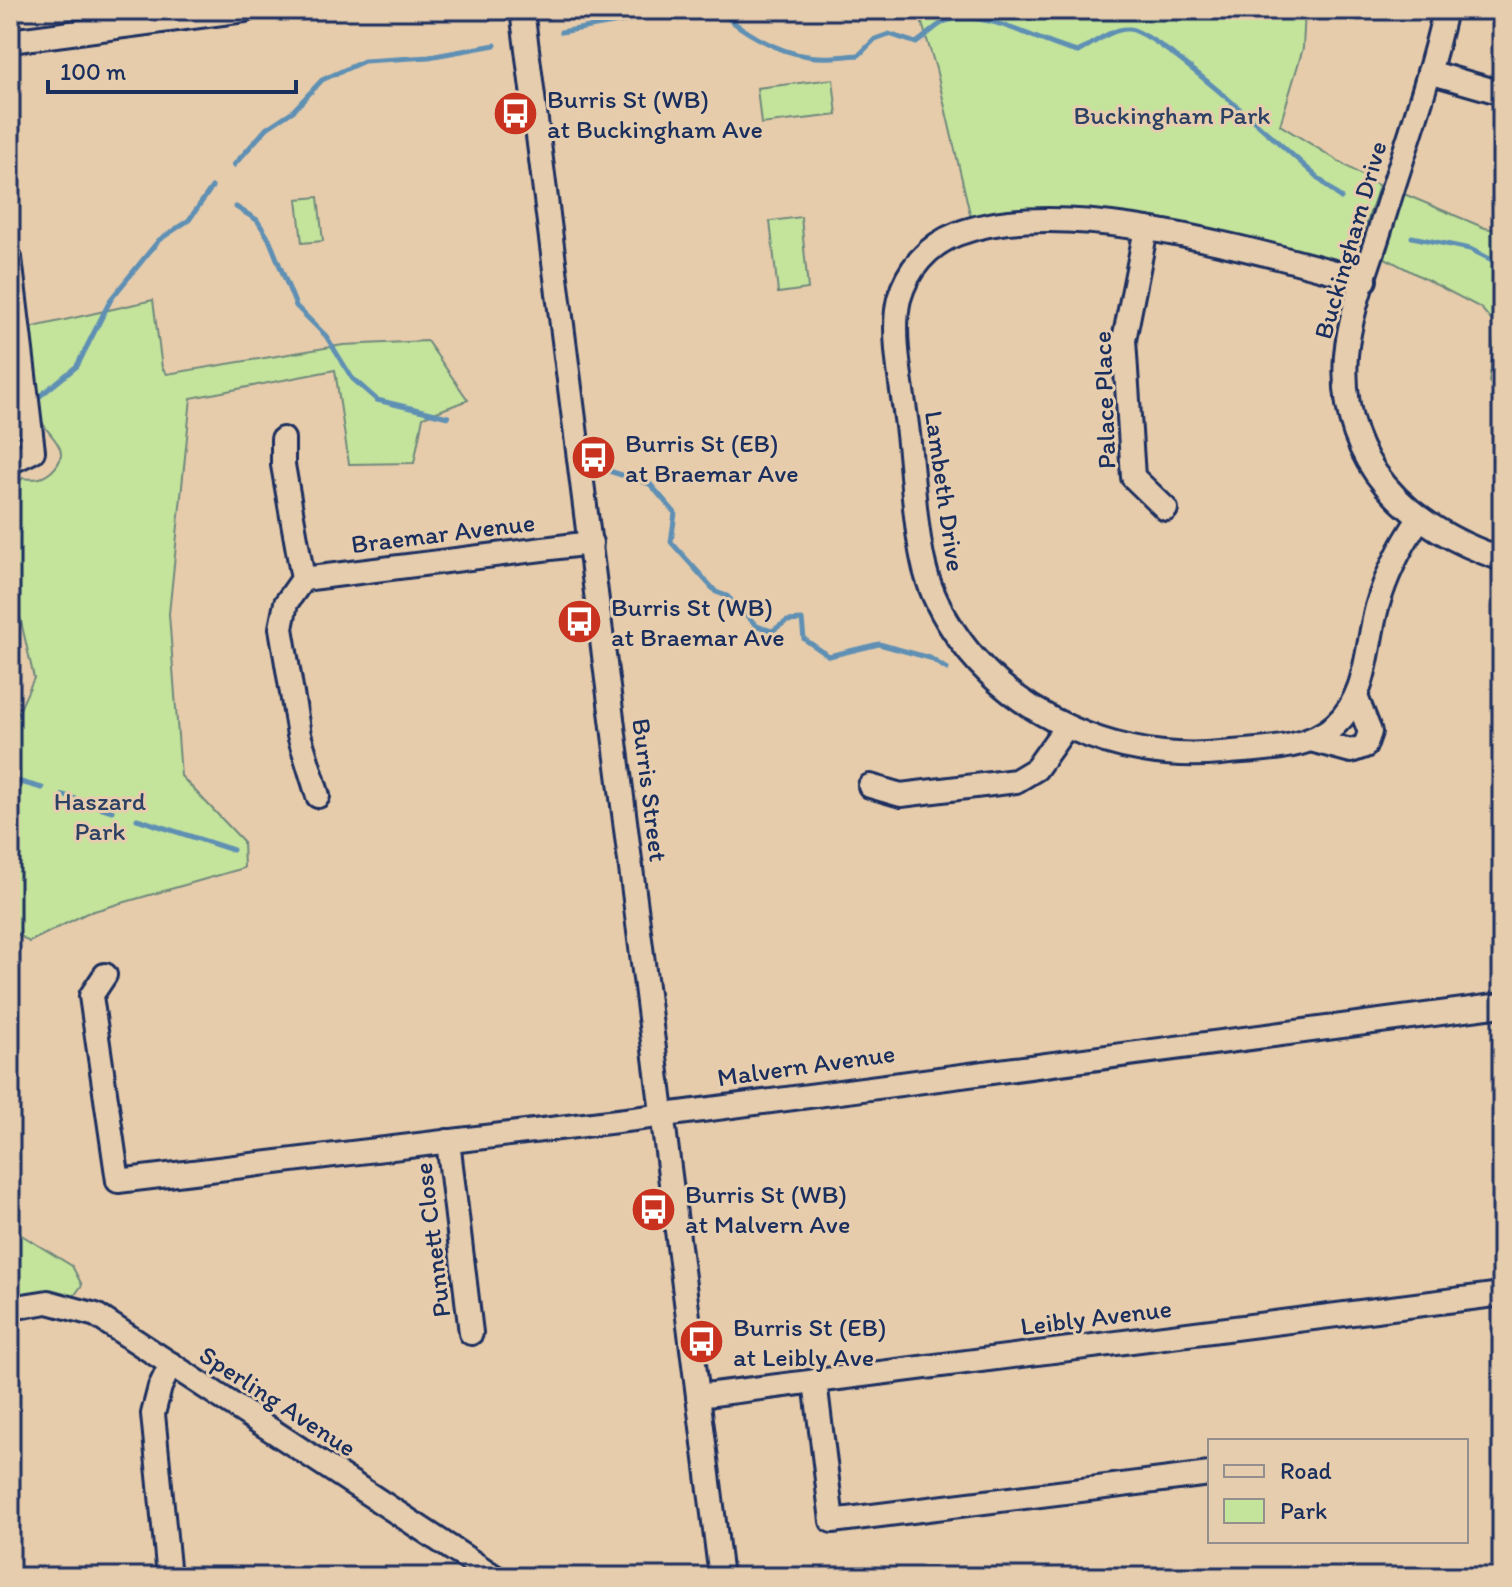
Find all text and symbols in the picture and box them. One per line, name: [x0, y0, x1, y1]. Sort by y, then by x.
scale bar: [48, 44, 296, 94]
text: 100 m: [60, 57, 126, 86]
place label: Burris St (WB) at Buckingham Ave: [547, 83, 763, 145]
bus stop icon: Burris St (WB) at Buckingham Ave: [492, 90, 540, 138]
park label: Buckingham Park: [1073, 99, 1271, 131]
street label: Buckingham Drive: [1306, 137, 1394, 343]
street label: Palace Place: [1086, 330, 1122, 470]
street label: Lambeth Drive: [918, 409, 972, 573]
place label: Burris St (EB) at Braemar Ave: [625, 427, 799, 489]
bus stop icon: Burris St (EB) at Braemar Ave: [570, 434, 618, 482]
street label: Braemar Avenue: [349, 506, 537, 560]
place label: Burris St (WB) at Braemar Ave: [611, 591, 785, 653]
bus stop icon: Burris St (WB) at Braemar Ave: [556, 598, 604, 646]
street label: Burris Street: [625, 716, 675, 864]
park label: Haszard Park: [54, 785, 147, 847]
street label: Malvern Avenue: [715, 1037, 897, 1093]
street label: Punnett Close: [407, 1161, 457, 1319]
place label: Burris St (WB) at Malvern Ave: [685, 1178, 850, 1240]
bus stop icon: Burris St (WB) at Malvern Ave: [630, 1185, 678, 1233]
street label: Leibly Avenue: [1018, 1292, 1174, 1342]
place label: Burris St (EB) at Leibly Ave: [733, 1311, 886, 1373]
bus stop icon: Burris St (EB) at Leibly Ave: [678, 1318, 726, 1366]
street label: Sperling Avenue: [193, 1338, 363, 1464]
legend: [1208, 1439, 1468, 1543]
text: Road: [1280, 1456, 1332, 1485]
text: Park: [1280, 1496, 1327, 1525]

